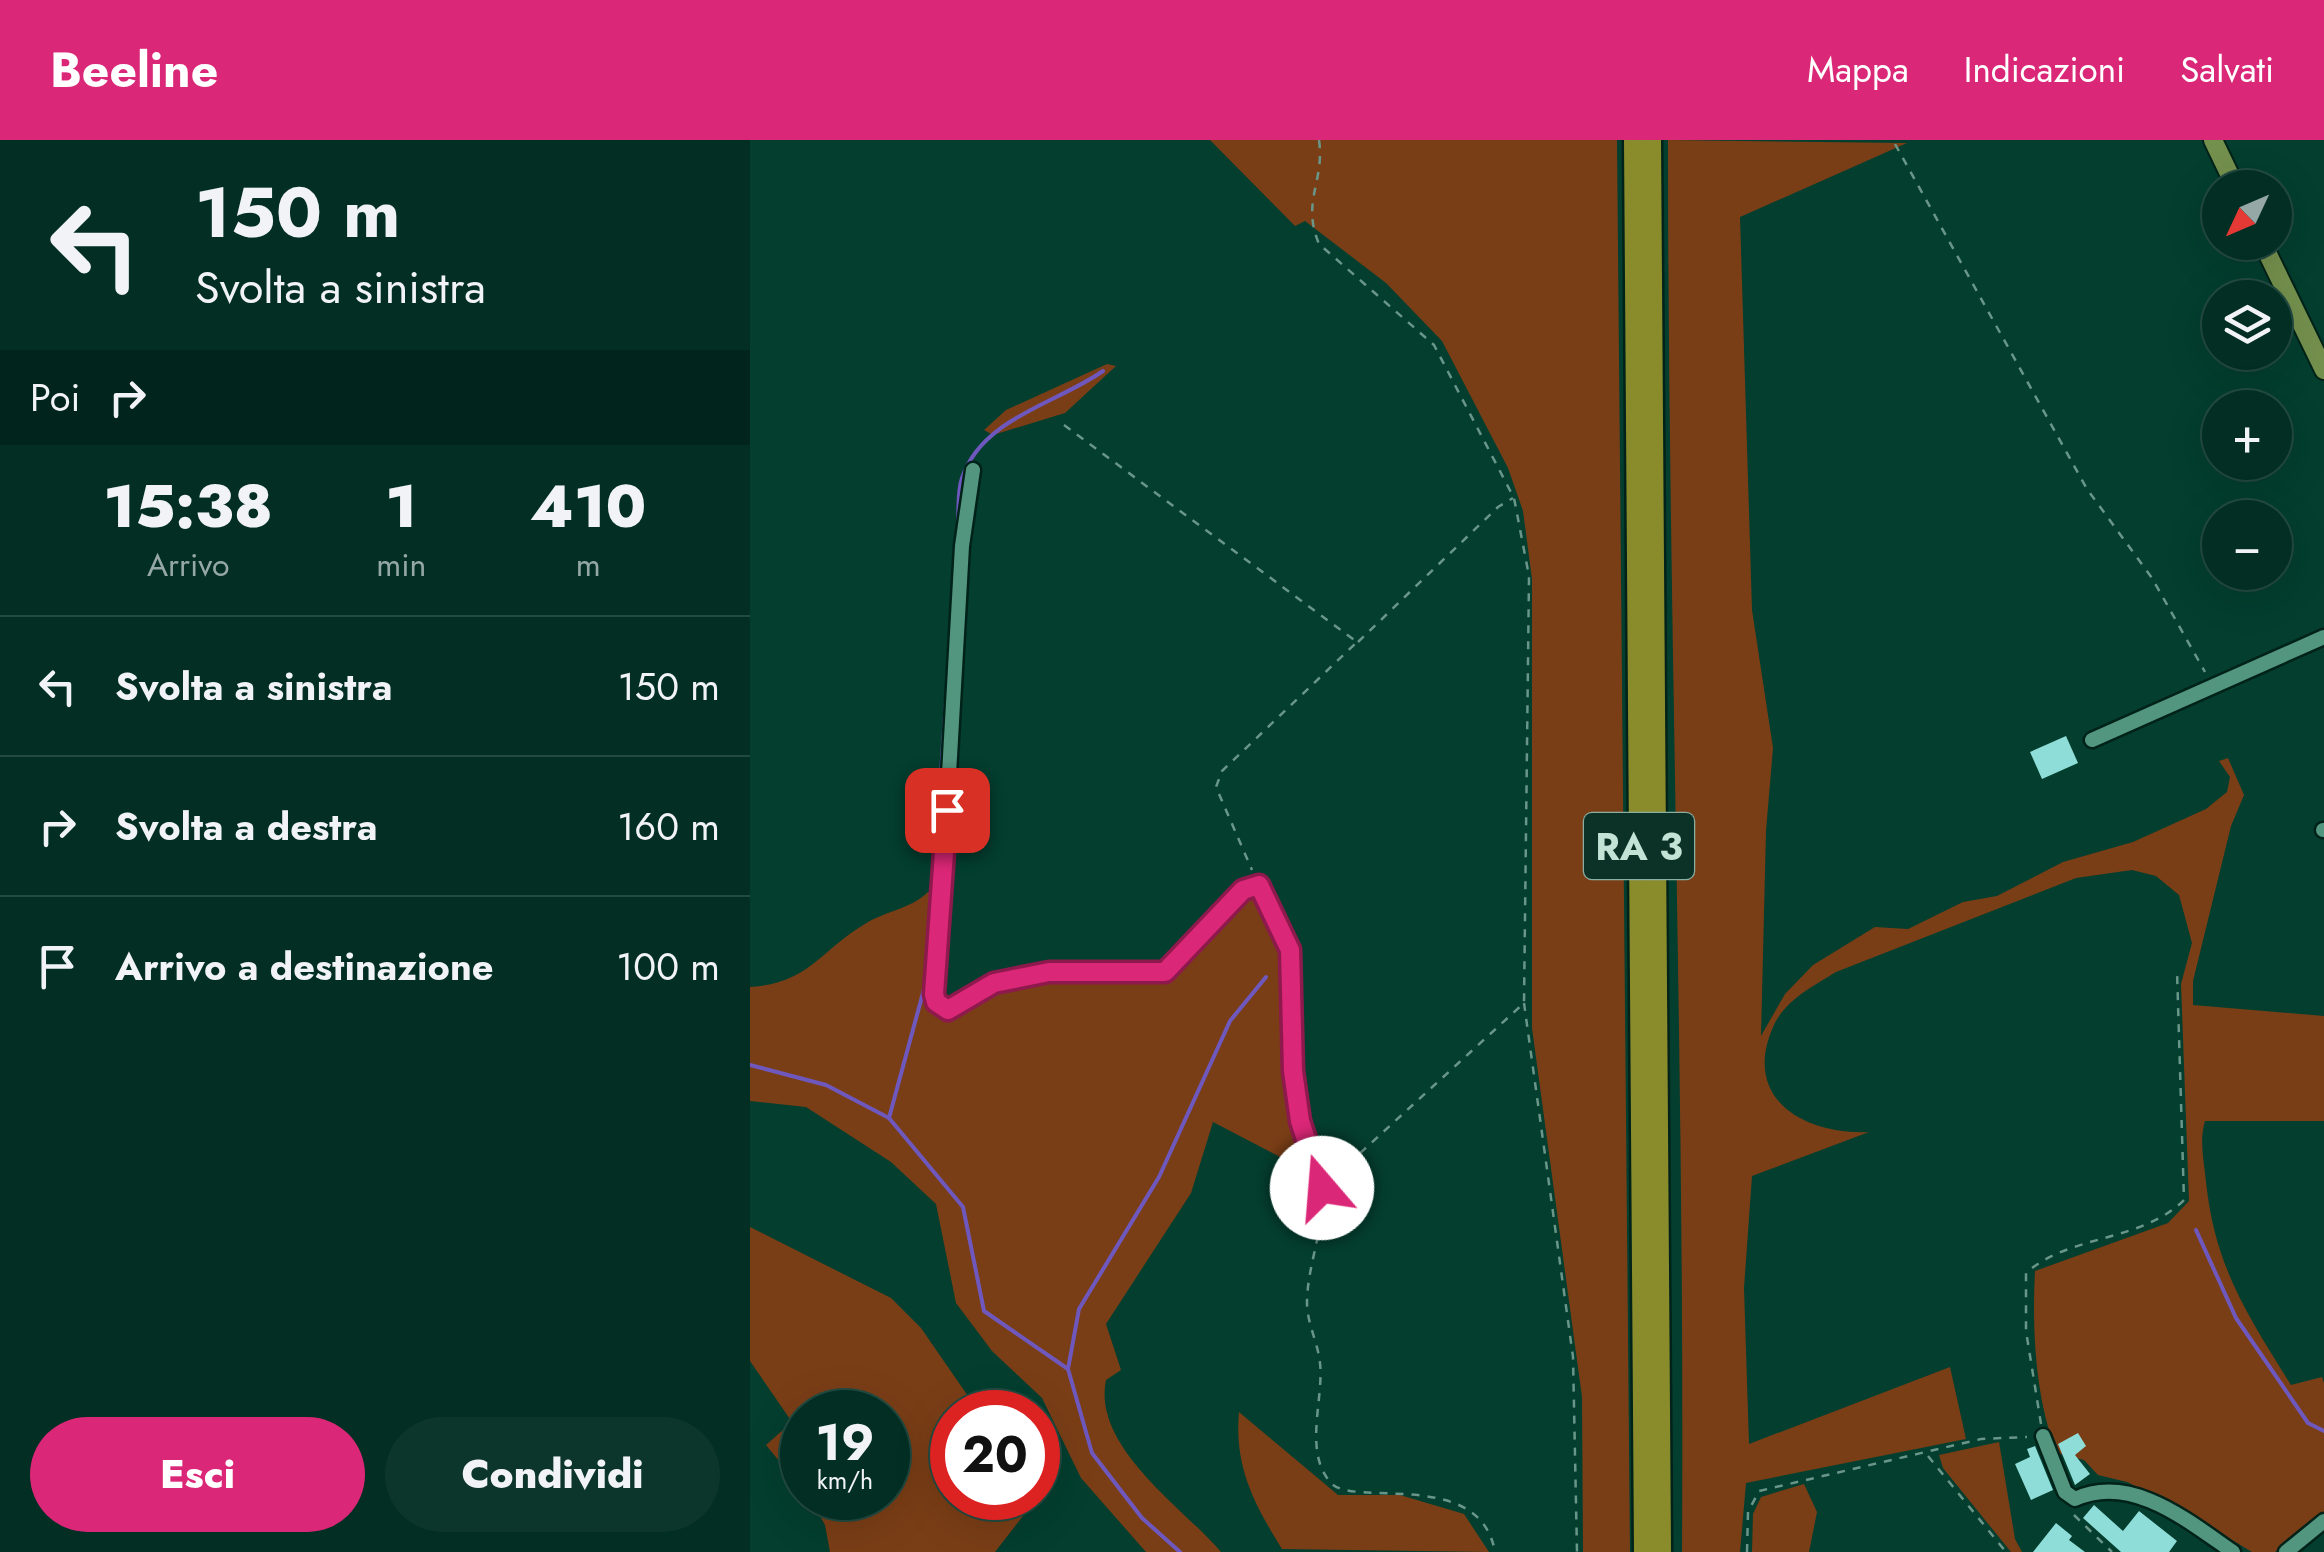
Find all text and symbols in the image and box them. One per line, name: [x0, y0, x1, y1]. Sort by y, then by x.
text: Beeline: [50, 36, 218, 105]
text: Mappa: [1807, 45, 1909, 95]
text: Indicazioni: [1964, 45, 2125, 95]
text: Salvati: [2180, 45, 2274, 95]
text: 150 m: [195, 162, 401, 263]
north arrow: [2202, 170, 2292, 260]
map controls: [2202, 170, 2292, 590]
icon: left: [30, 180, 160, 310]
text: Svolta a sinistra: [195, 255, 486, 320]
button: layers: [2202, 280, 2292, 370]
text: Poi: [30, 370, 80, 425]
icon: right: [100, 370, 155, 425]
button: +: [2202, 390, 2292, 480]
text: 15:38: [104, 463, 273, 550]
text: 1: [386, 463, 417, 550]
text: 410: [530, 463, 646, 550]
button: −: [2202, 500, 2292, 590]
text: Arrivo: [147, 542, 229, 588]
text: min: [376, 542, 426, 588]
text: m: [576, 542, 601, 588]
icon: left: [30, 659, 85, 714]
text: Svolta a sinistra: [115, 659, 392, 714]
text: 150 m: [618, 659, 720, 714]
pin: [905, 768, 990, 853]
icon: arrive: [920, 783, 975, 838]
icon: right: [30, 799, 85, 854]
text: Svolta a destra: [115, 799, 377, 854]
text: 160 m: [617, 799, 720, 854]
road number: RA 3: [1584, 813, 1694, 879]
icon: arrive: [30, 939, 85, 994]
text: Arrivo a destinazione: [115, 939, 494, 994]
text: 100 m: [616, 939, 720, 994]
position arrow: [1270, 1136, 1374, 1240]
speed limit sign: 20: [930, 1390, 1060, 1520]
text: 19: [816, 1406, 874, 1479]
button: Esci: [30, 1417, 365, 1532]
button: Condividi: [385, 1417, 720, 1532]
text: km/h: [817, 1462, 873, 1498]

